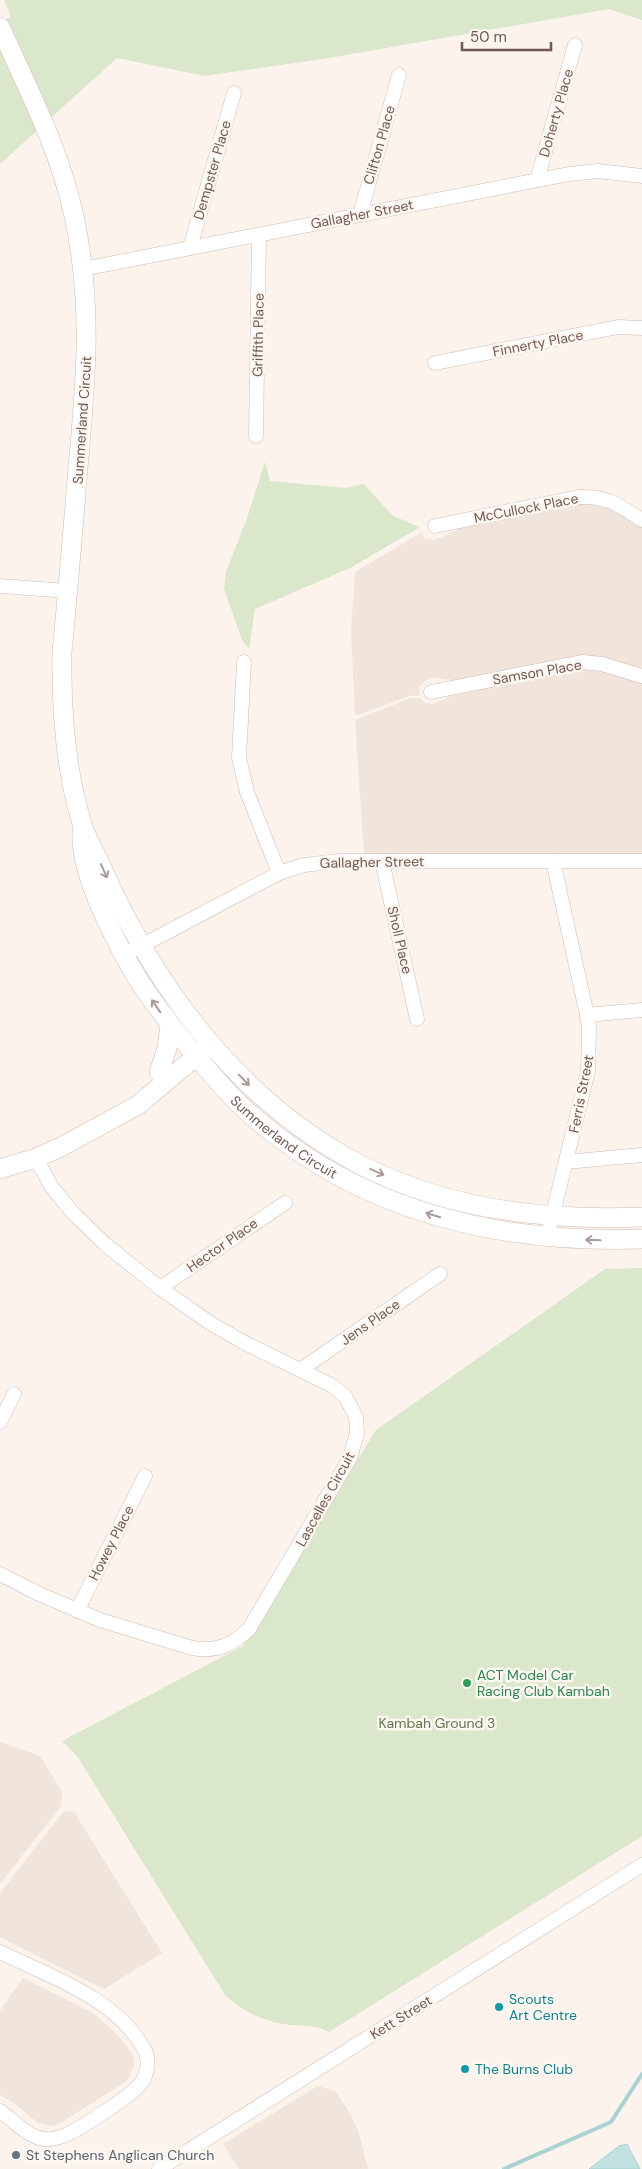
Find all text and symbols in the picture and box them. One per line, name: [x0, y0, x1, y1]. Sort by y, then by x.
scale bar: [462, 20, 551, 52]
text: 50 m: [470, 27, 507, 47]
street label: Doherty Place: [535, 67, 577, 159]
street label: Clifton Place: [359, 103, 399, 187]
street label: Dempster Place: [189, 118, 235, 222]
street label: Gallagher Street: [309, 195, 415, 233]
street label: Griffith Place: [248, 293, 268, 377]
street label: Finnerty Place: [491, 325, 585, 361]
street label: Summerland Circuit: [69, 355, 95, 485]
street label: McCullock Place: [472, 489, 580, 527]
street label: Samson Place: [491, 655, 583, 689]
street label: Gallagher Street: [320, 852, 424, 872]
one-way arrow: [100, 863, 109, 878]
street label: Sholl Place: [383, 904, 417, 976]
one-way arrow: [151, 999, 161, 1013]
street label: Ferris Street: [565, 1053, 597, 1135]
one-way arrow: [238, 1073, 250, 1086]
street label: Summerland Circuit: [227, 1092, 341, 1183]
one-way arrow: [369, 1167, 384, 1177]
one-way arrow: [426, 1210, 442, 1220]
street label: Hector Place: [183, 1214, 261, 1276]
one-way arrow: [586, 1235, 602, 1244]
street label: Jens Place: [337, 1295, 403, 1349]
street label: Lascelles Circuit: [291, 1448, 359, 1550]
street label: Howey Place: [84, 1502, 138, 1584]
place label: ACT Model Car Racing Club Kambah: [477, 1666, 610, 1700]
marker: ACT Model Car Racing Club Kambah: [461, 1677, 473, 1689]
park label: Kambah Ground 3: [379, 1714, 495, 1732]
place label: Scouts Art Centre: [509, 1990, 577, 2024]
street label: Kett Street: [367, 1991, 435, 2043]
marker: Scouts Art Centre: [493, 2001, 505, 2013]
place label: The Burns Club: [475, 2060, 573, 2078]
marker: The Burns Club: [459, 2063, 471, 2075]
place label: St Stephens Anglican Church: [26, 2146, 214, 2164]
marker: St Stephens Anglican Church: [10, 2149, 22, 2161]

